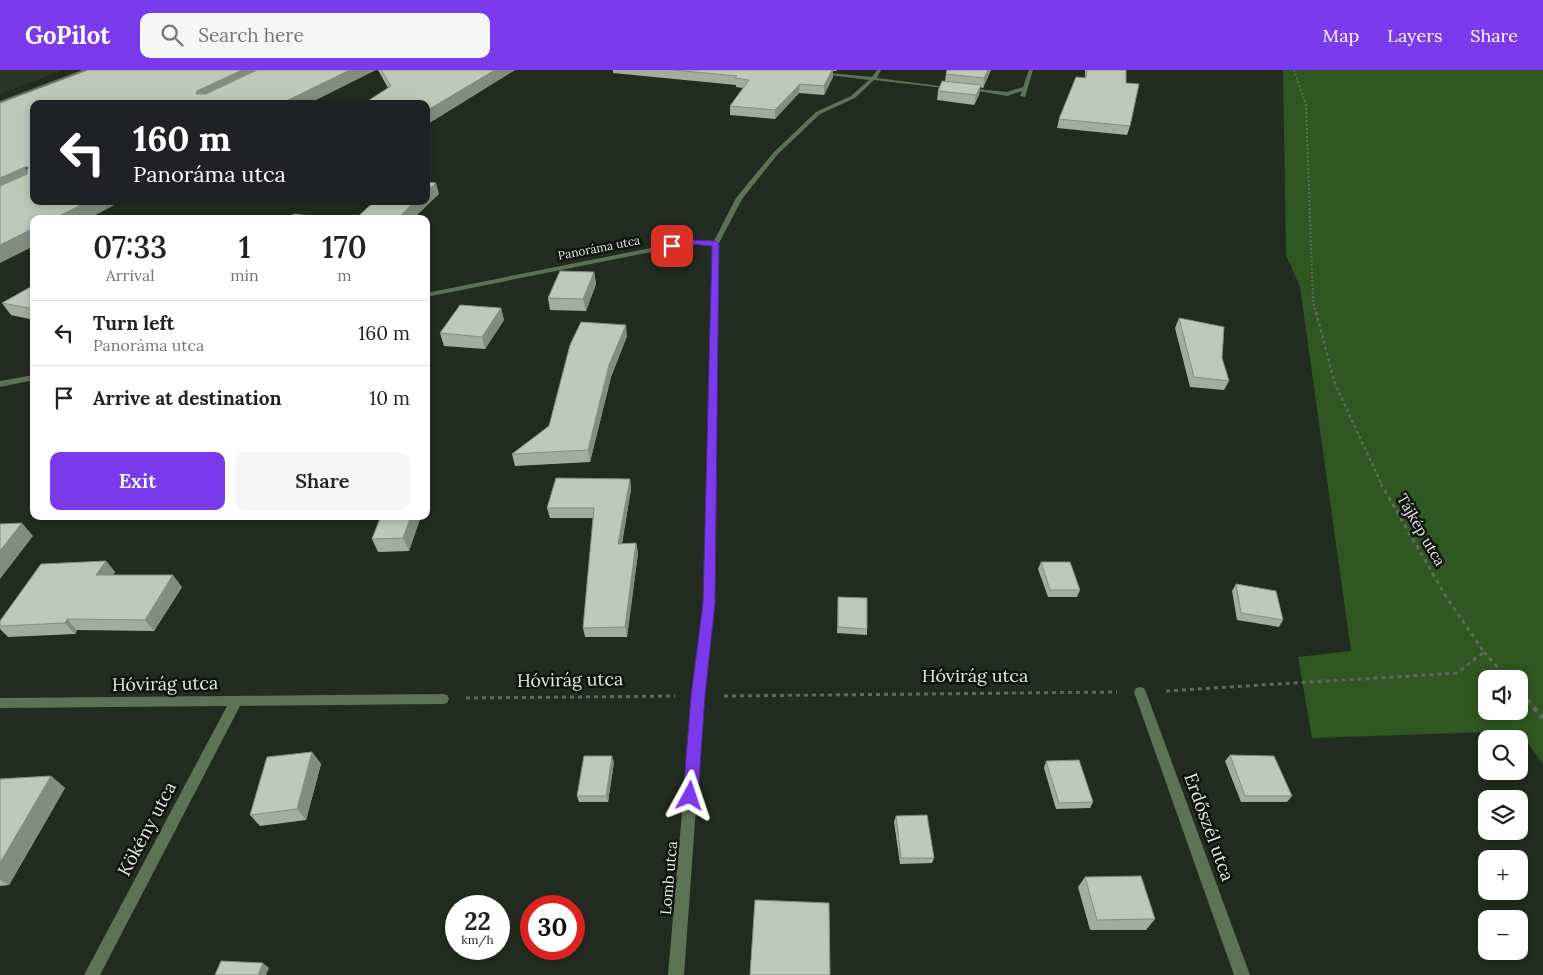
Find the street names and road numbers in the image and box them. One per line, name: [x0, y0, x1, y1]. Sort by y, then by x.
street label: Panoráma utca: [557, 232, 641, 263]
street label: Tájkép utca: [1393, 490, 1450, 570]
street label: Hóvirág utca: [922, 664, 1028, 687]
street label: Hóvirág utca: [517, 667, 623, 692]
street label: Hóvirág utca: [112, 671, 218, 696]
street label: Erdőszél utca: [1179, 770, 1240, 884]
street label: Kökény utca: [112, 778, 181, 880]
street label: Lomb utca: [656, 840, 681, 916]

